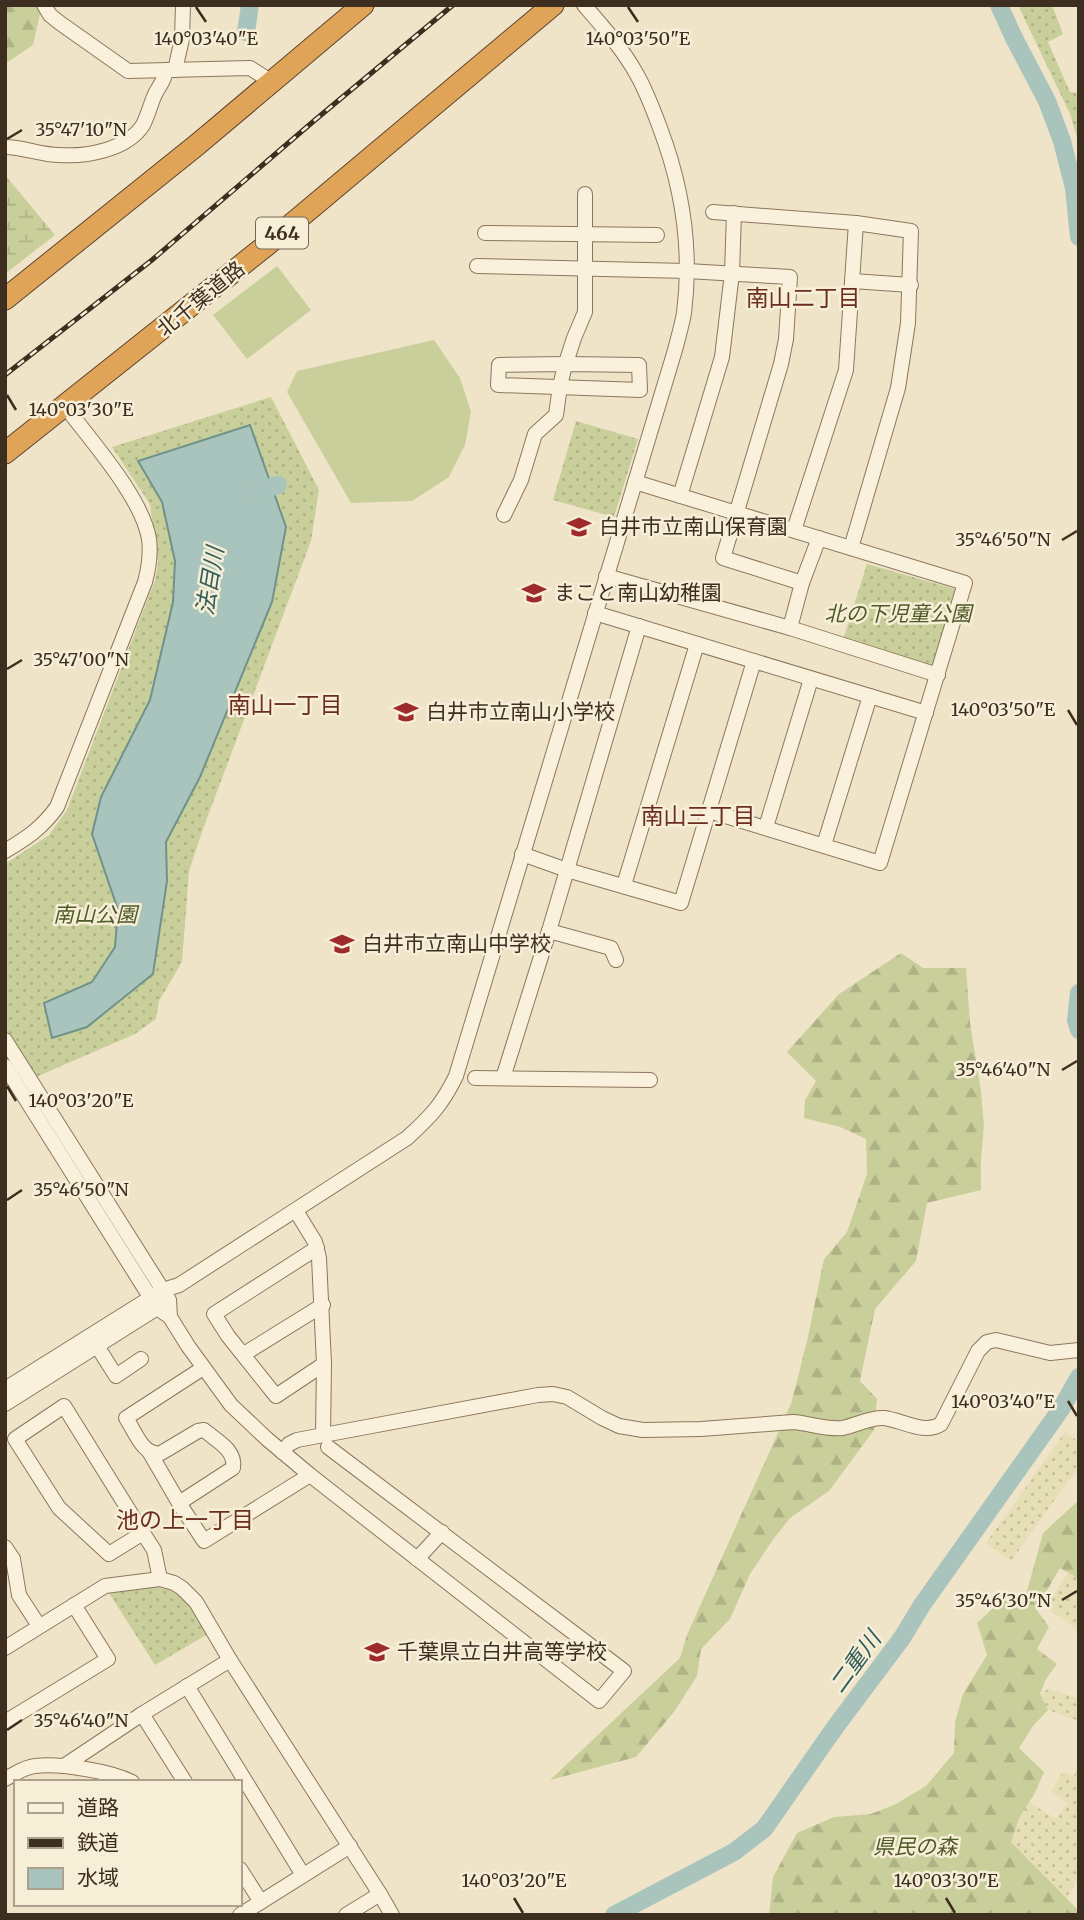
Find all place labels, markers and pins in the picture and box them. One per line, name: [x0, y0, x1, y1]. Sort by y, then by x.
school or university icon: 白井市立南山保育園: [565, 513, 593, 541]
place label: 白井市立南山保育園: [599, 513, 788, 540]
school or university icon: まこと南山幼稚園: [520, 579, 548, 607]
place label: まこと南山幼稚園: [554, 579, 722, 606]
school or university icon: 白井市立南山小学校: [392, 698, 420, 726]
place label: 白井市立南山小学校: [426, 698, 615, 725]
school or university icon: 白井市立南山中学校: [328, 930, 356, 958]
place label: 白井市立南山中学校: [362, 930, 551, 957]
school or university icon: 千葉県立白井高等学校: [363, 1638, 391, 1666]
place label: 千葉県立白井高等学校: [397, 1638, 607, 1665]

